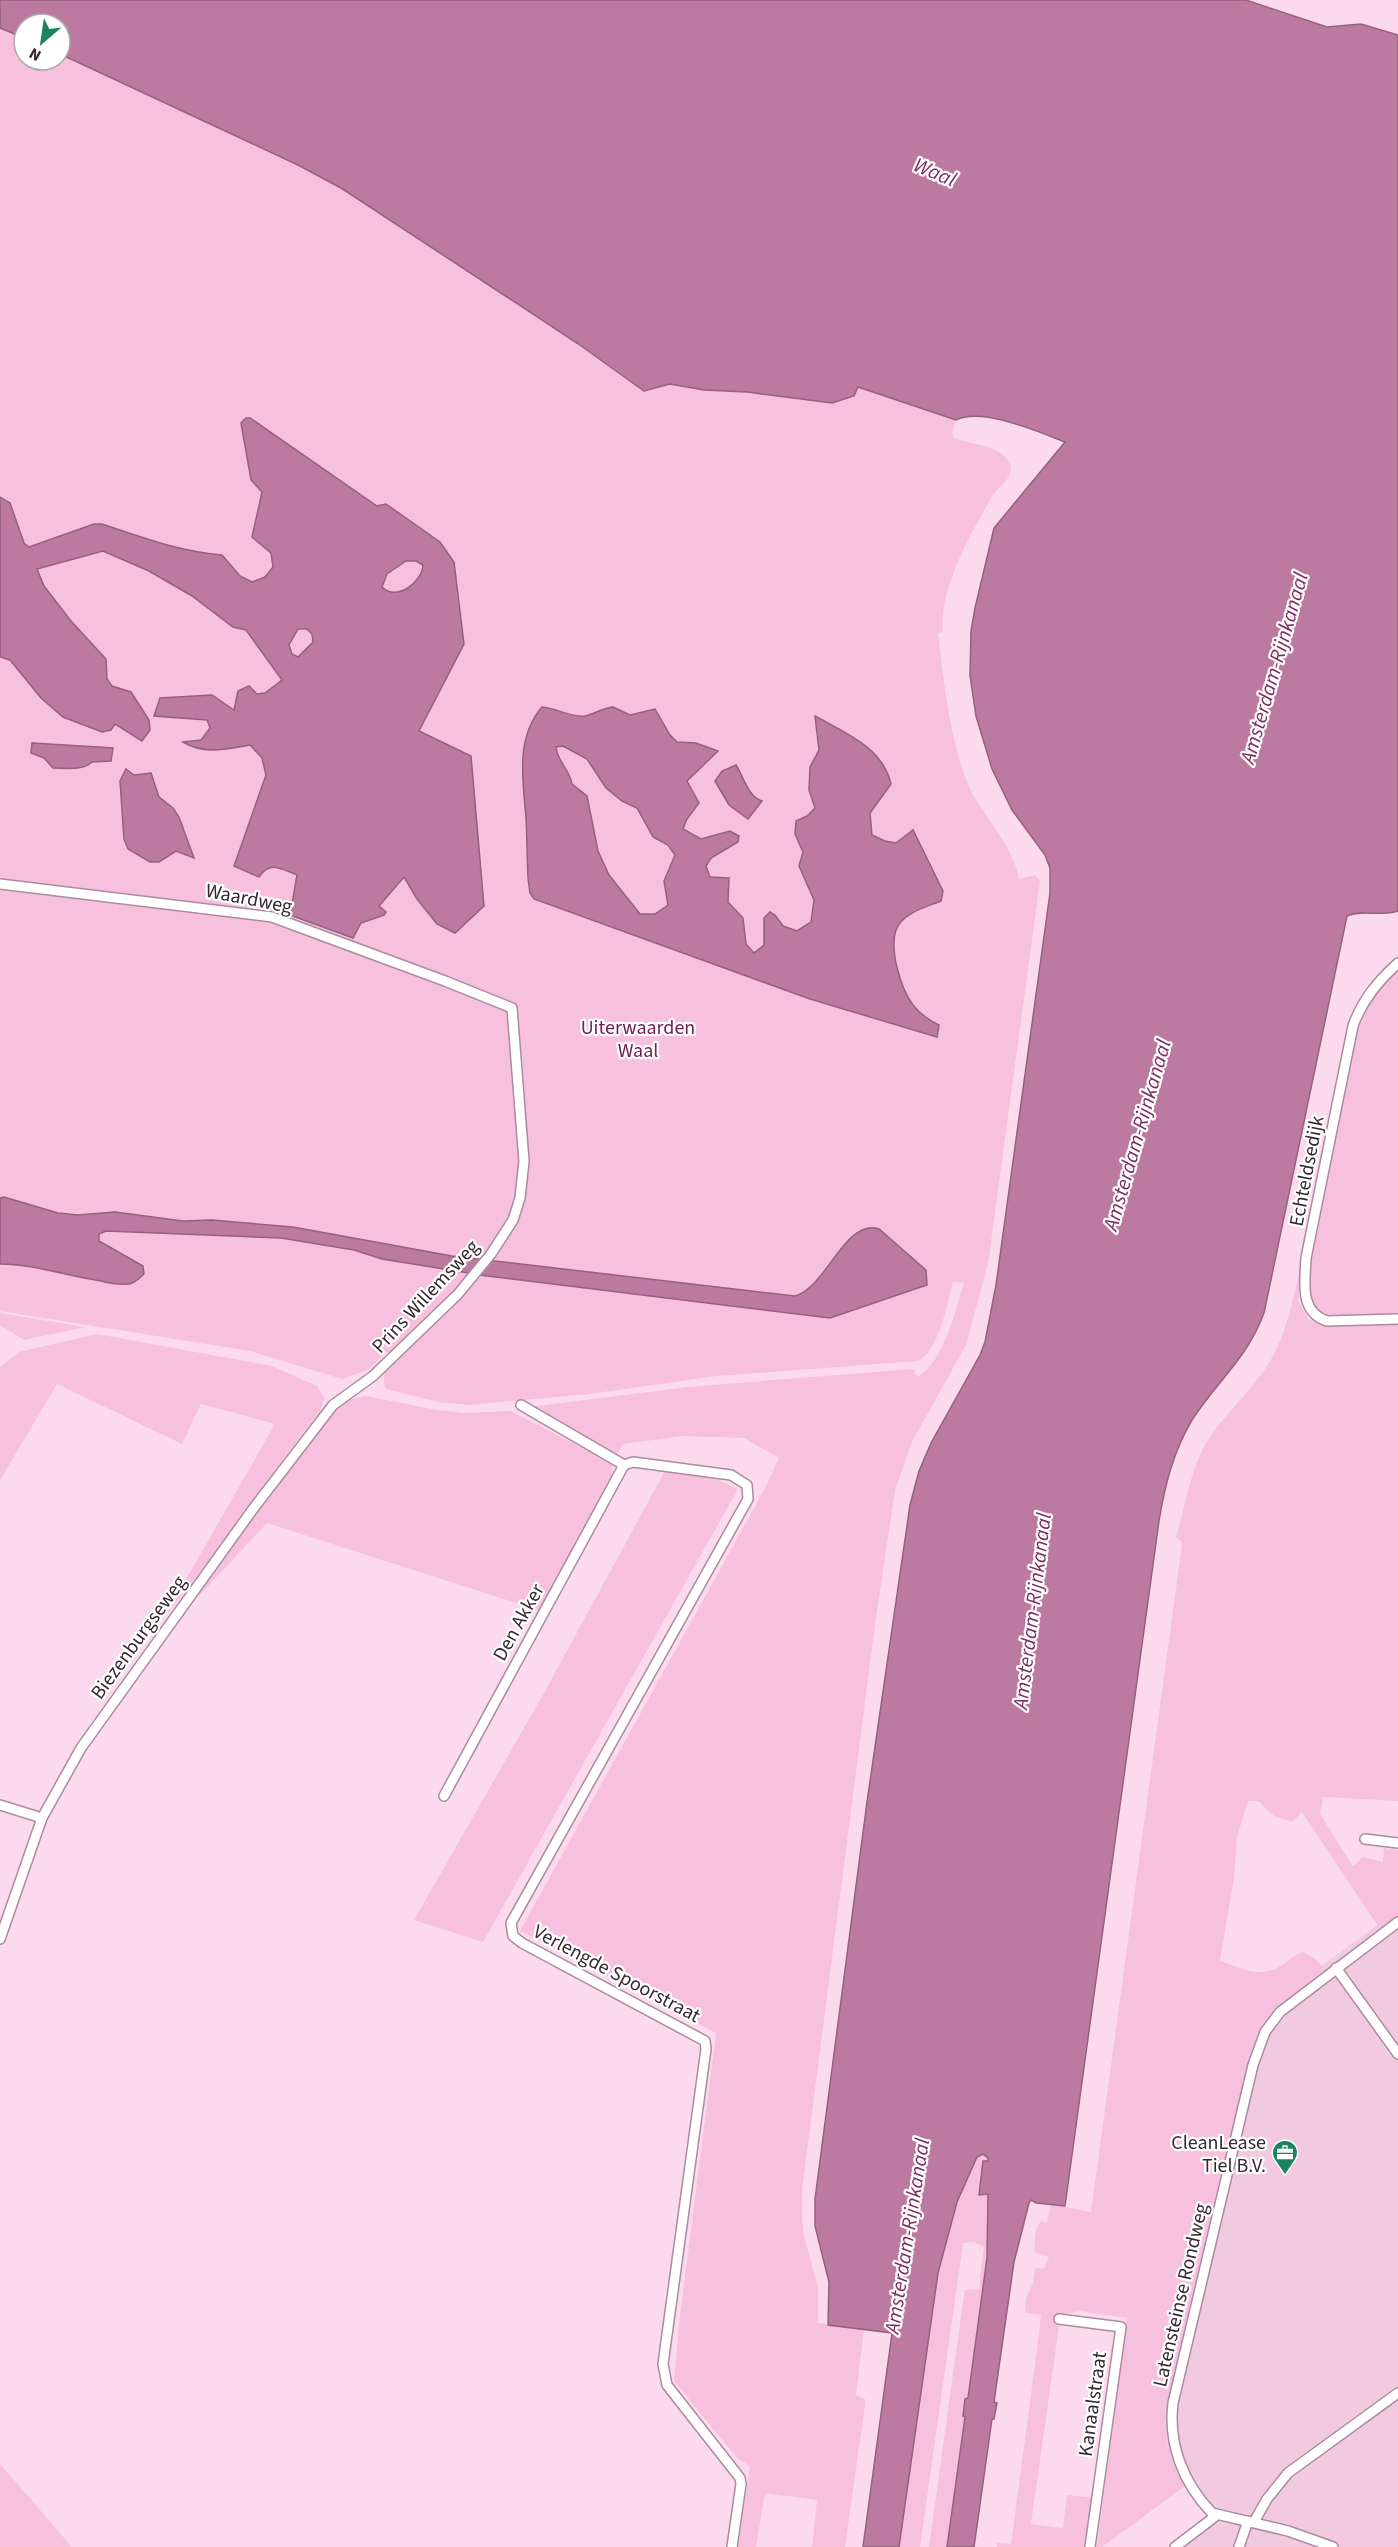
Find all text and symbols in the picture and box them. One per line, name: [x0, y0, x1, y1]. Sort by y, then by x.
north arrow: [12, 12, 72, 72]
text: N: [25, 42, 45, 66]
water label: Waal: [909, 150, 962, 195]
water label: Amsterdam-Rijnkanaal: [1232, 568, 1316, 769]
street label: Waardweg: [203, 877, 294, 921]
park label: Uiterwaarden Waal: [581, 1014, 695, 1065]
water label: Amsterdam-Rijnkanaal: [1095, 1035, 1179, 1236]
street label: Echteldsedijk: [1283, 1113, 1331, 1229]
street label: Prins Willemsweg: [366, 1234, 486, 1360]
water label: Amsterdam-Rijnkanaal: [1005, 1510, 1059, 1713]
street label: Biezenburgseweg: [84, 1570, 193, 1705]
street label: Den Akker: [486, 1579, 552, 1666]
street label: Verlengde Spoorstraat: [528, 1918, 705, 2030]
place label: CleanLease Tiel B.V.: [1171, 2129, 1266, 2180]
water label: Amsterdam-Rijnkanaal: [876, 2135, 937, 2338]
office icon: CleanLease Tiel B.V.: [1270, 2138, 1300, 2176]
street label: Latensteinse Rondweg: [1146, 2201, 1216, 2390]
street label: Kanaalstraat: [1072, 2350, 1114, 2458]

